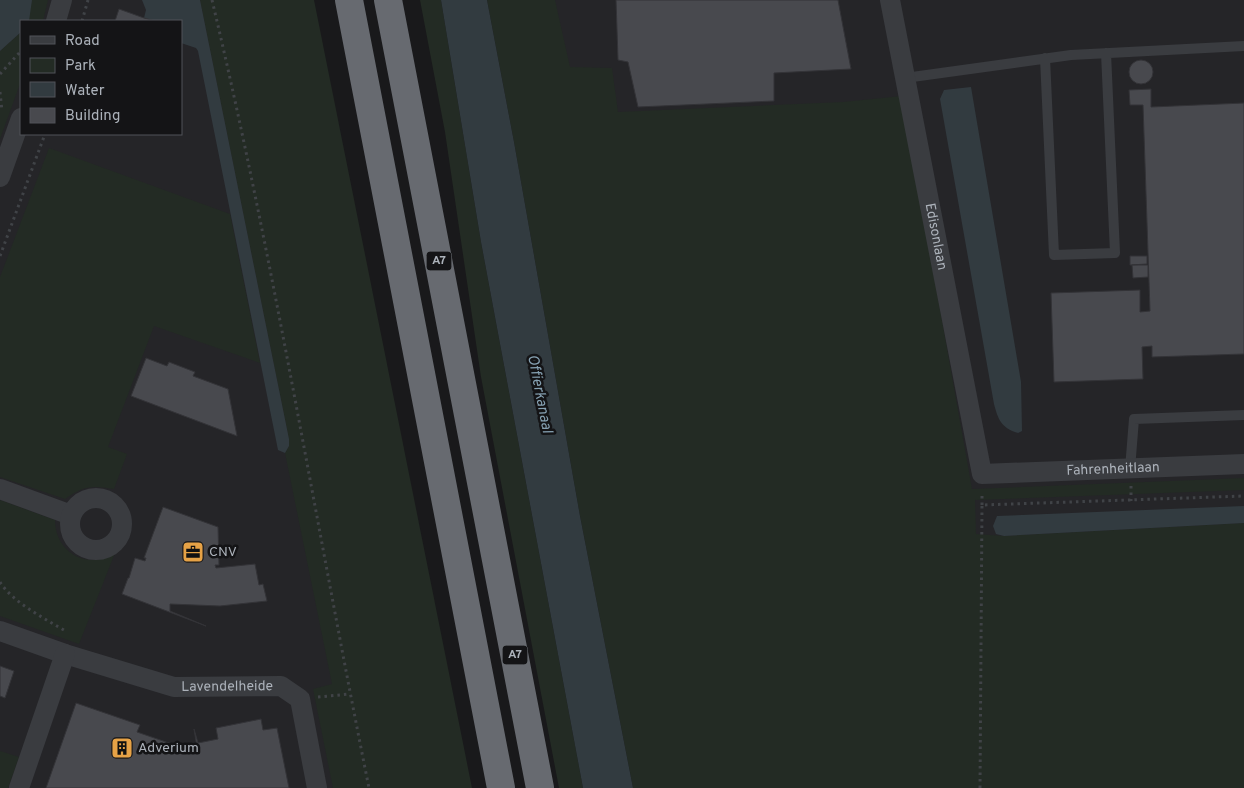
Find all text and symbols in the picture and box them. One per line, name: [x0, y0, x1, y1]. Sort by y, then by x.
legend: [20, 20, 182, 135]
text: Road: [65, 32, 100, 51]
text: Park: [65, 57, 96, 76]
text: Water: [65, 82, 105, 101]
text: Building: [65, 107, 120, 126]
street label: Edisonlaan: [921, 202, 951, 272]
road number: A7: [426, 252, 452, 270]
water label: Offierkanaal: [522, 353, 556, 436]
street label: Fahrenheitlaan: [1066, 459, 1160, 479]
office icon: CNV: [181, 540, 205, 564]
place label: CNV: [209, 544, 237, 561]
road number: A7: [502, 646, 528, 664]
street label: Lavendelheide: [181, 678, 273, 695]
building icon: Adverium: [110, 736, 134, 760]
place label: Adverium: [138, 740, 199, 757]

